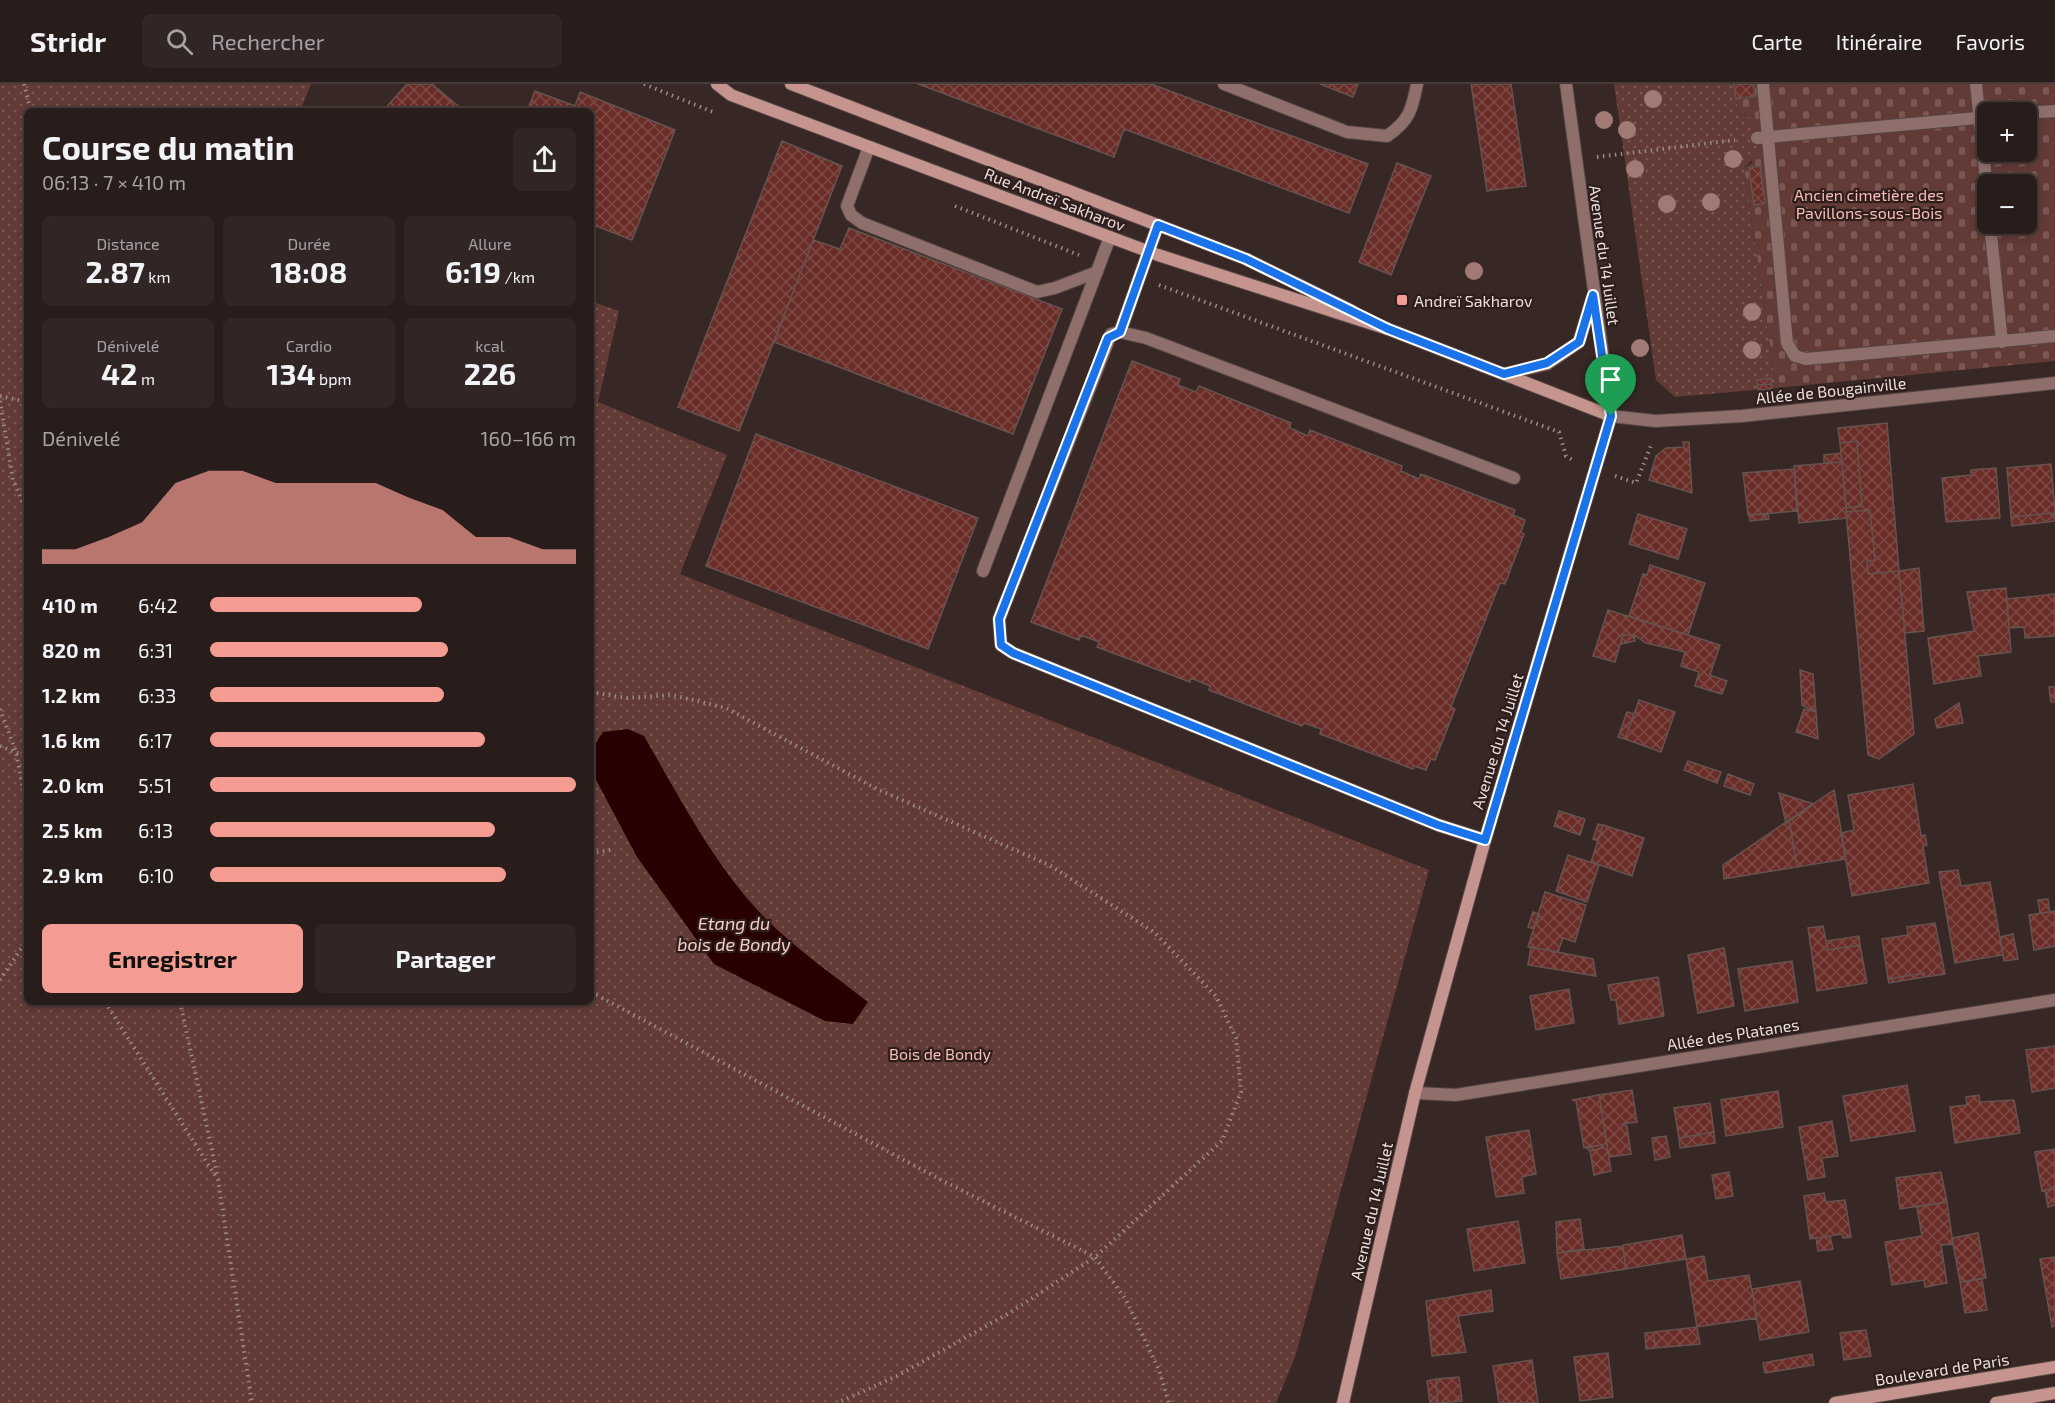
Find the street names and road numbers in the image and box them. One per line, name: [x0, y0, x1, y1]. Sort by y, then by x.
street label: Rue Andreï Sakharov: [982, 163, 1129, 235]
street label: Avenue du 14 Juillet: [1586, 184, 1624, 326]
street label: Allée de Bougainville: [1755, 373, 1907, 407]
street label: Avenue du 14 Juillet: [1467, 671, 1527, 811]
street label: Allée des Platanes: [1666, 1014, 1800, 1054]
street label: Avenue du 14 Juillet: [1346, 1140, 1396, 1282]
street label: Boulevard de Paris: [1874, 1349, 2010, 1389]

